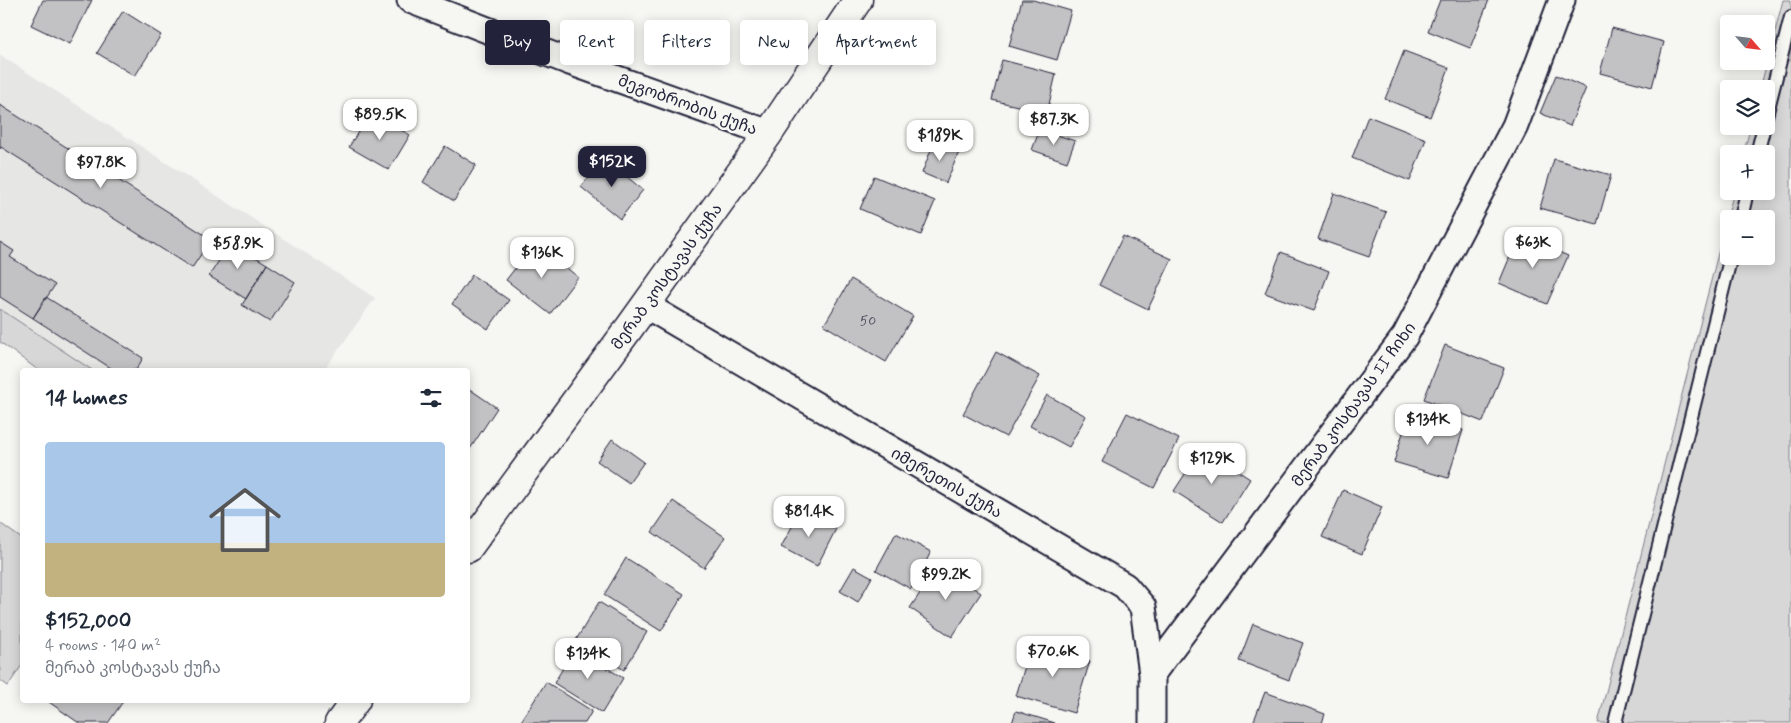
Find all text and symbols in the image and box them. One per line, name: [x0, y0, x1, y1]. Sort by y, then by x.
north arrow: [1720, 15, 1775, 70]
map controls: [1720, 15, 1775, 265]
chip: Buy: [485, 20, 550, 65]
chip: Rent: [560, 20, 634, 65]
chip: Filters: [644, 20, 730, 65]
chip: New: [740, 20, 808, 65]
chip: Apartment: [818, 20, 936, 65]
street label: მეგობრობის ქუჩა: [615, 70, 760, 140]
button: layers: [1720, 80, 1775, 135]
pin: $89.5K: [339, 98, 421, 141]
text: $89.5K: [354, 104, 406, 125]
pin: $87.3K: [1013, 104, 1095, 146]
text: $87.3K: [1030, 109, 1078, 130]
pin: $189K: [905, 120, 975, 162]
text: $189K: [917, 125, 963, 146]
button: +: [1720, 145, 1775, 200]
pin: $97.8K: [60, 146, 142, 189]
pin: $152K: [577, 146, 647, 188]
text: $152K: [589, 151, 635, 172]
text: $97.8K: [77, 152, 125, 173]
street label: მერაბ კოსტავას ქუჩა: [607, 200, 727, 354]
button: −: [1720, 210, 1775, 265]
pin: $63K: [1503, 226, 1563, 269]
pin: $58.9K: [197, 228, 279, 270]
text: $63K: [1515, 232, 1551, 253]
text: $58.9K: [213, 233, 263, 254]
pin: $136K: [507, 236, 577, 279]
text: $136K: [521, 242, 563, 263]
house number: 50: [860, 312, 876, 330]
street label: მერაბ კოსტავას II ჩიხი: [1288, 319, 1421, 491]
text: 14 homes: [45, 384, 128, 412]
icon: filters: [417, 384, 445, 412]
pin: $134K: [1393, 404, 1463, 446]
text: $134K: [1406, 409, 1450, 430]
pin: $129K: [1177, 442, 1247, 485]
street label: იმერეთის ქუჩა: [887, 443, 1005, 524]
text: $129K: [1190, 448, 1234, 469]
icon: home: [200, 475, 290, 565]
pin: $81.4K: [768, 496, 850, 538]
text: $81.4K: [784, 501, 834, 522]
pin: $99.2K: [905, 558, 987, 601]
text: $99.2K: [921, 564, 971, 585]
text: $152,000: [45, 607, 131, 635]
text: 4 rooms · 140 m²: [45, 635, 161, 656]
pin: $70.6K: [1012, 636, 1094, 678]
pin: $134K: [553, 638, 623, 680]
text: $70.6K: [1027, 641, 1079, 662]
text: $134K: [566, 643, 610, 664]
text: მერაბ კოსტავას ქუჩა: [45, 658, 221, 679]

